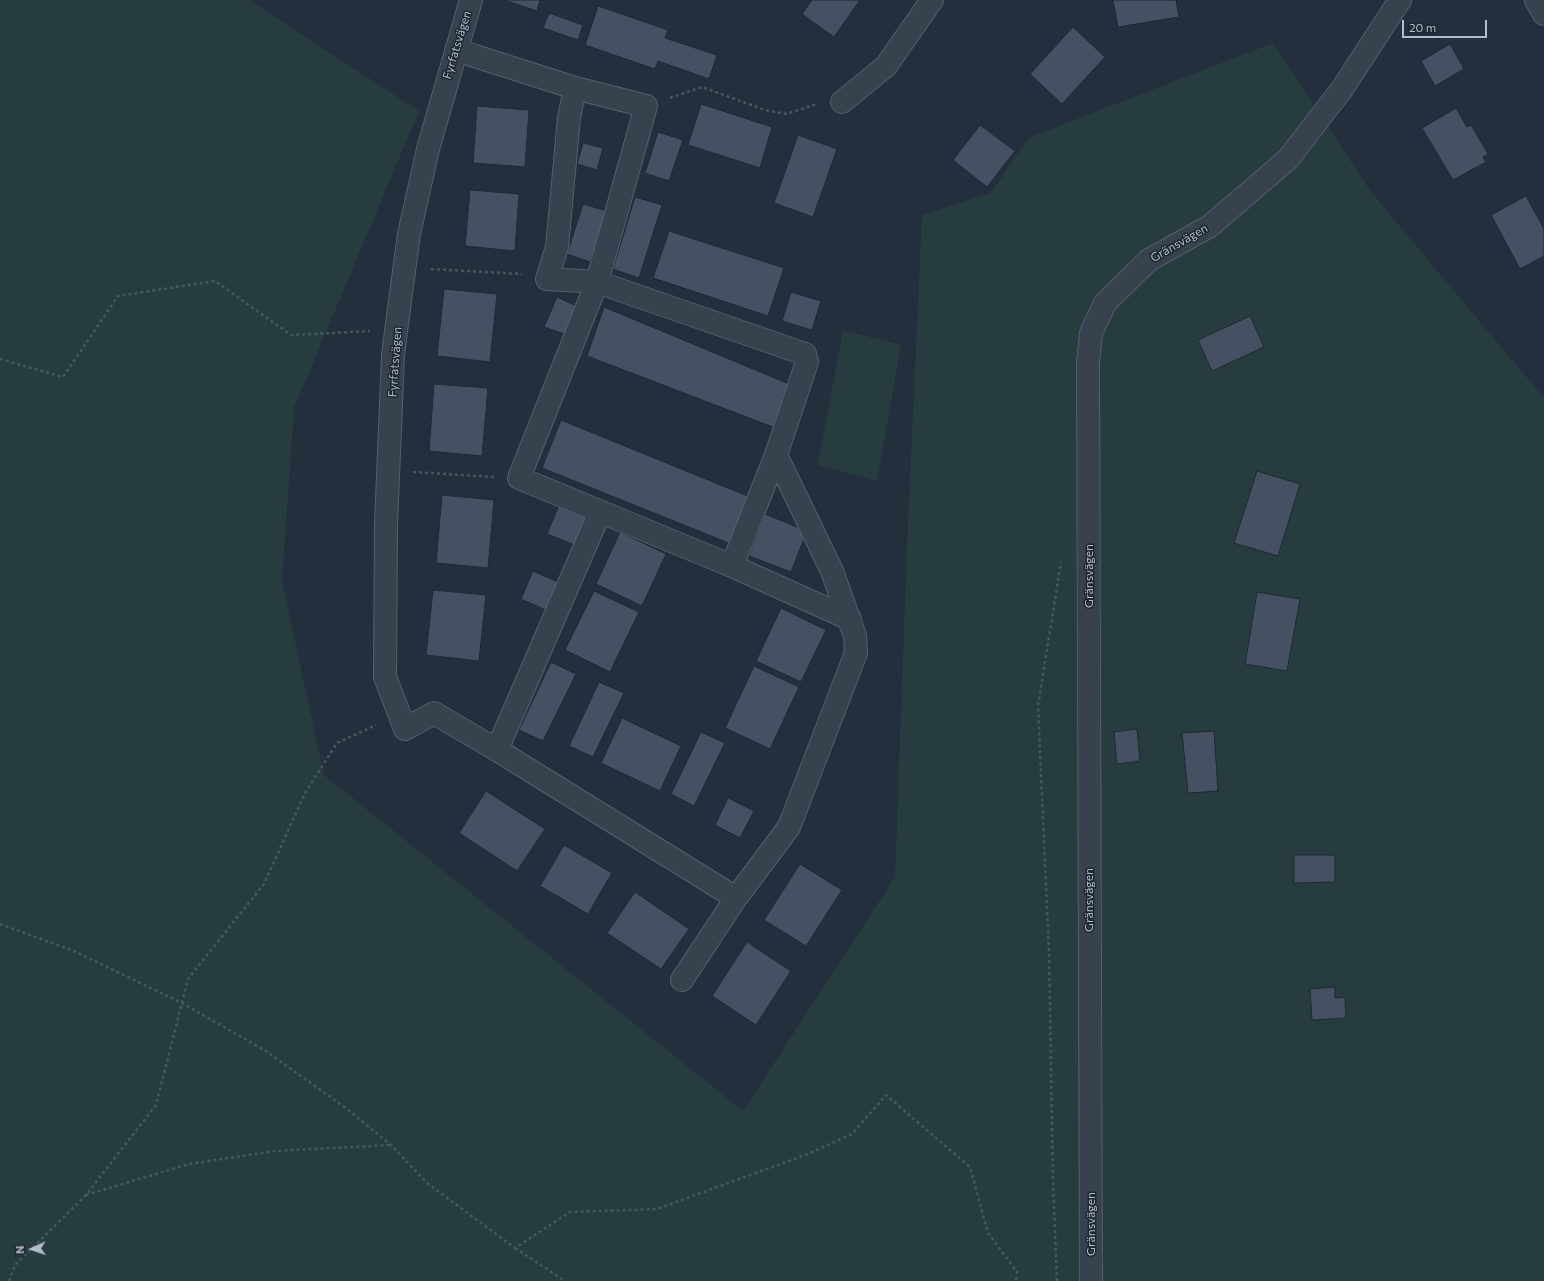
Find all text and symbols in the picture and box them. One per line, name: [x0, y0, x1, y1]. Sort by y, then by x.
street label: Fyrfatsvägen: [440, 9, 474, 81]
scale bar: [1404, 12, 1489, 38]
text: 20 m: [1409, 20, 1436, 34]
street label: Gränsvägen: [1148, 221, 1210, 265]
street label: Fyrfatsvägen: [385, 326, 405, 398]
street label: Gränsvägen: [1082, 544, 1096, 608]
street label: Gränsvägen: [1082, 868, 1096, 932]
street label: Gränsvägen: [1084, 1192, 1098, 1256]
north arrow: [12, 1229, 52, 1269]
text: N: [13, 1245, 26, 1254]

